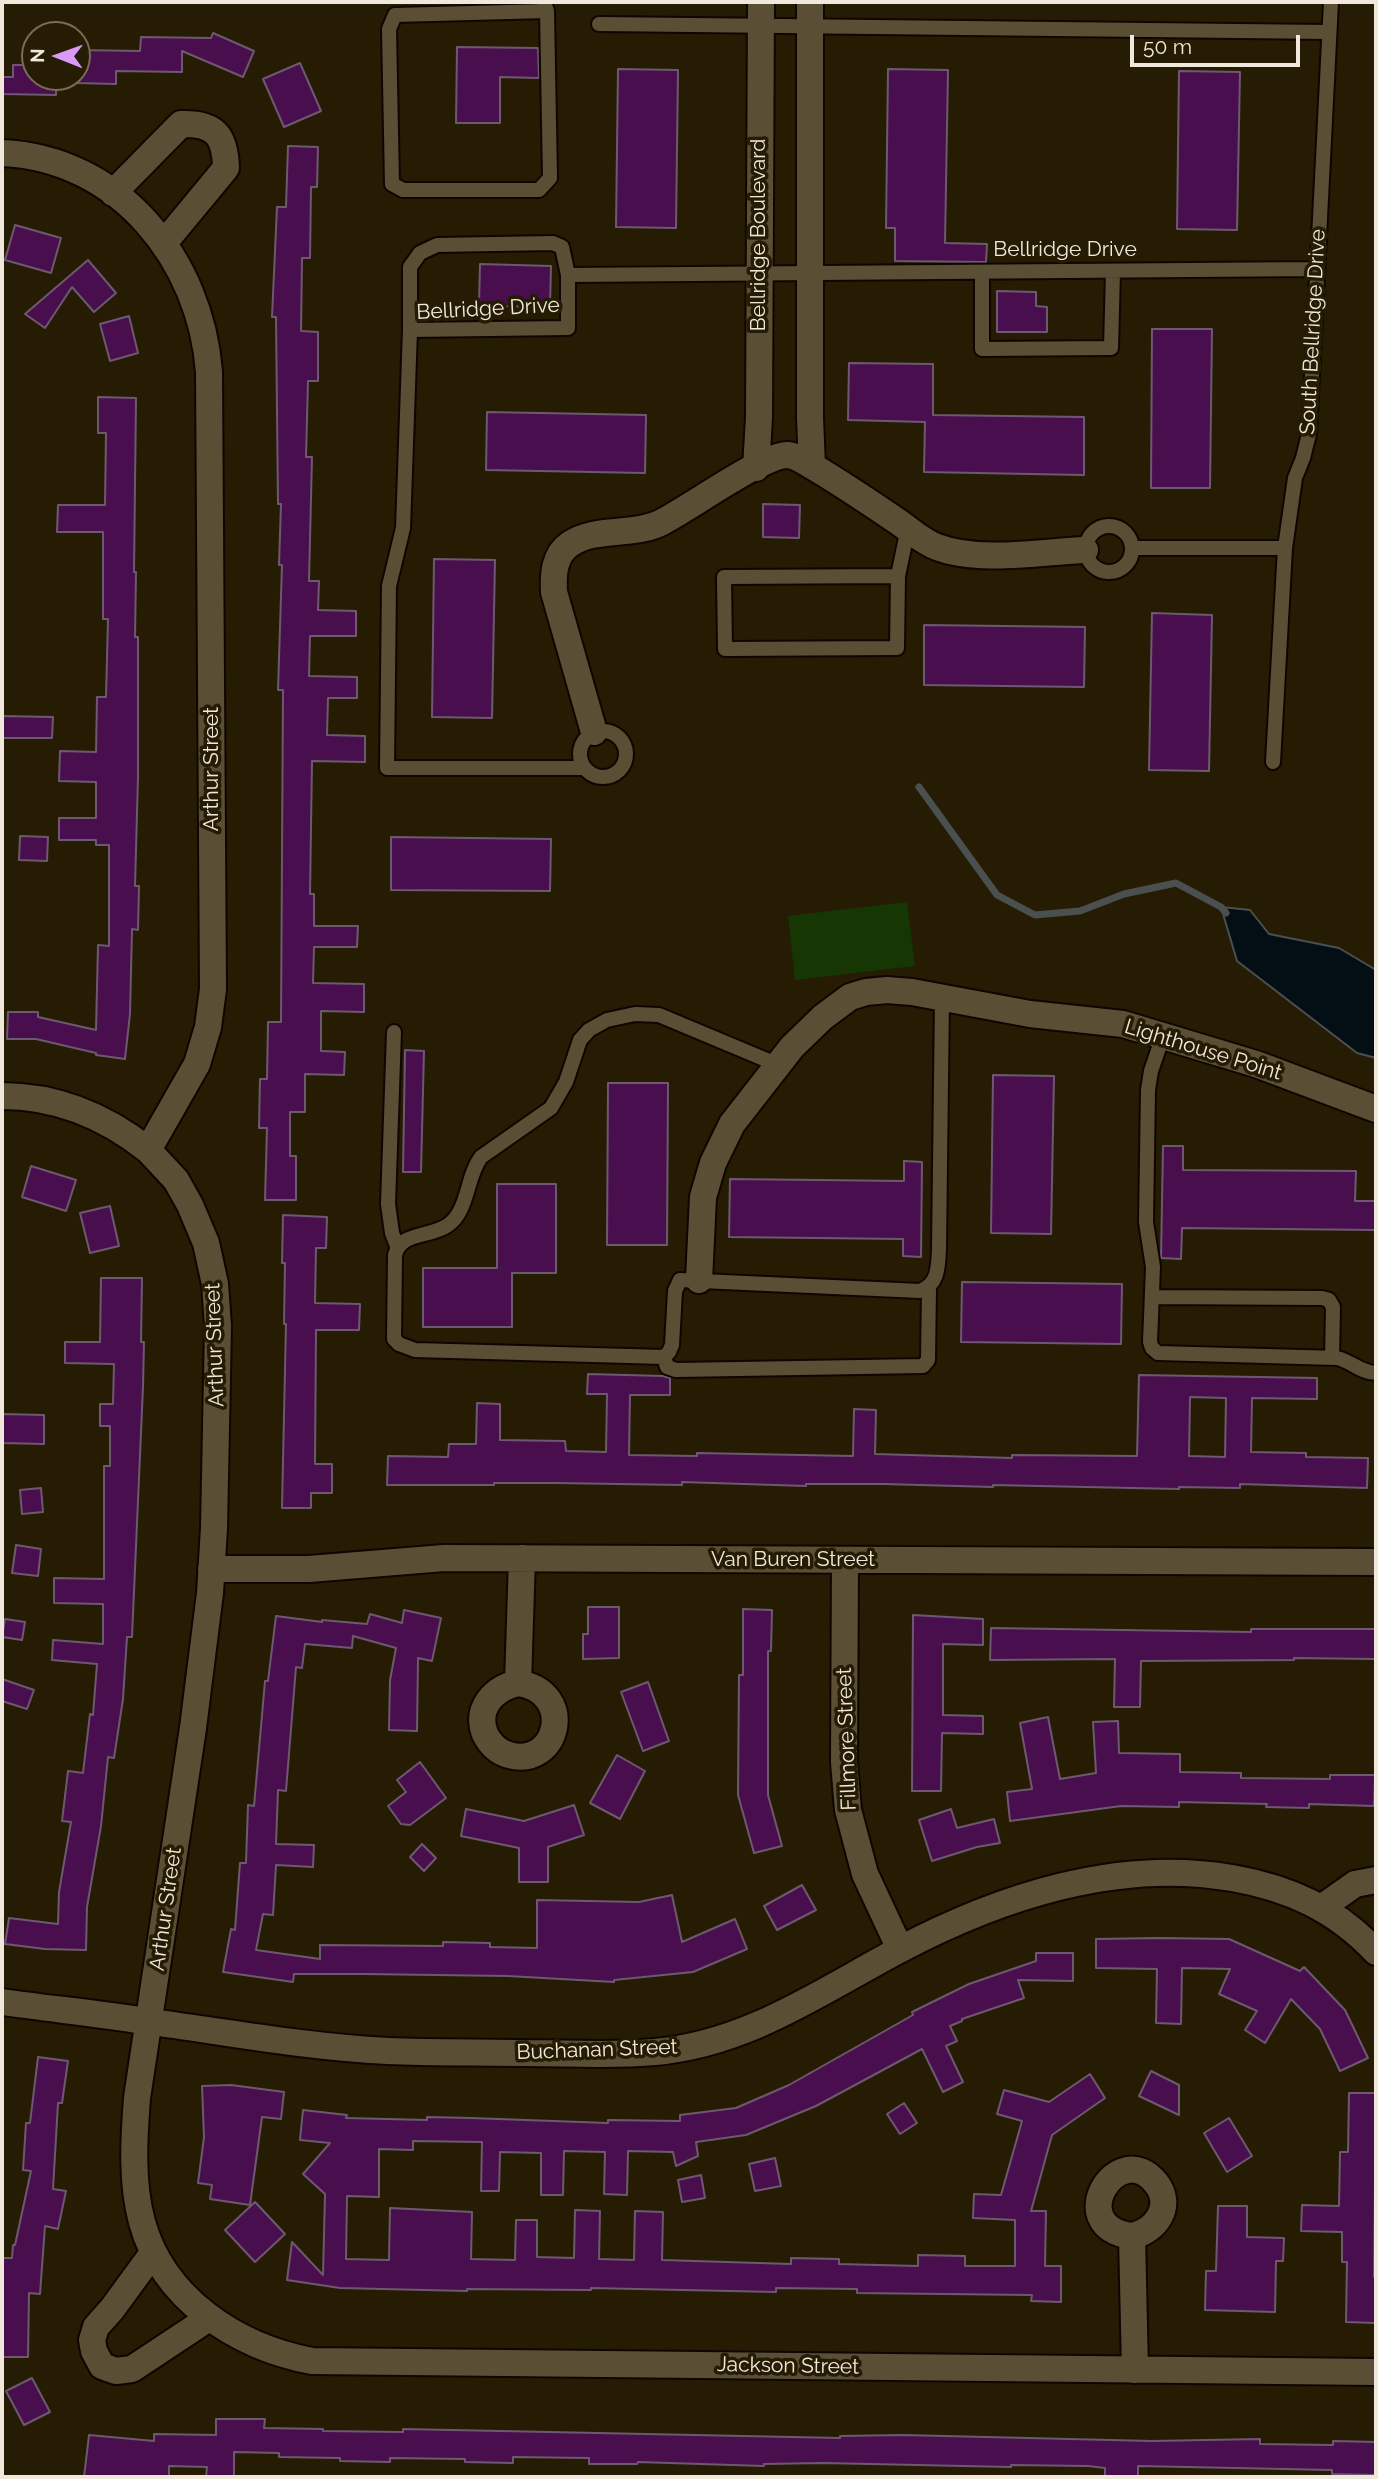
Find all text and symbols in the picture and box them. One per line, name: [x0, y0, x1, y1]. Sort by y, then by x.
north arrow: [21, 21, 91, 91]
scale bar: [1133, 21, 1303, 65]
text: 50 m: [1143, 34, 1192, 59]
text: N: [26, 48, 48, 63]
street label: Bellridge Boulevard: [746, 139, 772, 331]
street label: South Bellridge Drive: [1295, 229, 1331, 435]
street label: Bellridge Drive: [993, 237, 1137, 263]
street label: Bellridge Drive: [416, 293, 560, 325]
street label: Arthur Street: [199, 707, 225, 831]
street label: Lighthouse Point: [1121, 1014, 1285, 1086]
street label: Arthur Street: [200, 1282, 230, 1408]
street label: Van Buren Street: [711, 1547, 875, 1573]
street label: Fillmore Street: [832, 1667, 862, 1811]
street label: Arthur Street: [145, 1846, 187, 1972]
street label: Buchanan Street: [516, 2035, 678, 2065]
street label: Jackson Street: [717, 2352, 859, 2380]

